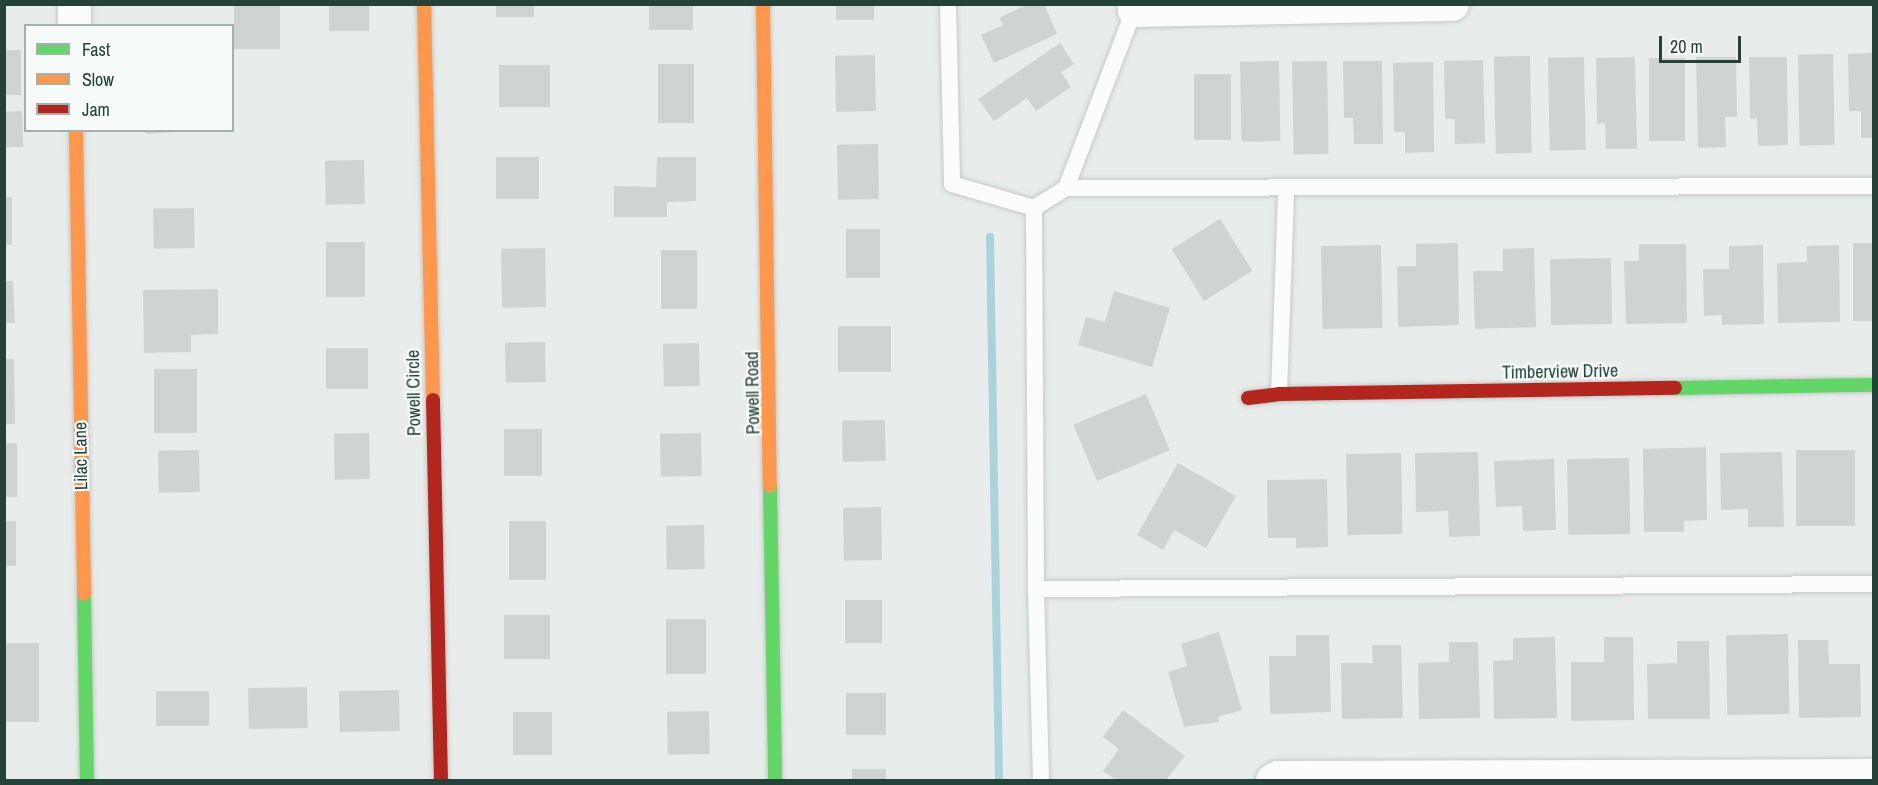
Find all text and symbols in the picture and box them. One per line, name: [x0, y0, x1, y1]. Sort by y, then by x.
legend: [24, 24, 234, 132]
scale bar: [1662, 24, 1744, 62]
text: 20 m: [1670, 34, 1703, 59]
text: Fast: [82, 37, 110, 62]
text: Slow: [82, 67, 114, 92]
text: Jam: [82, 97, 110, 122]
street label: Powell Circle: [402, 350, 426, 436]
street label: Powell Road: [741, 351, 765, 435]
street label: Timberview Drive: [1502, 360, 1618, 384]
street label: Lilac Lane: [70, 422, 92, 490]

